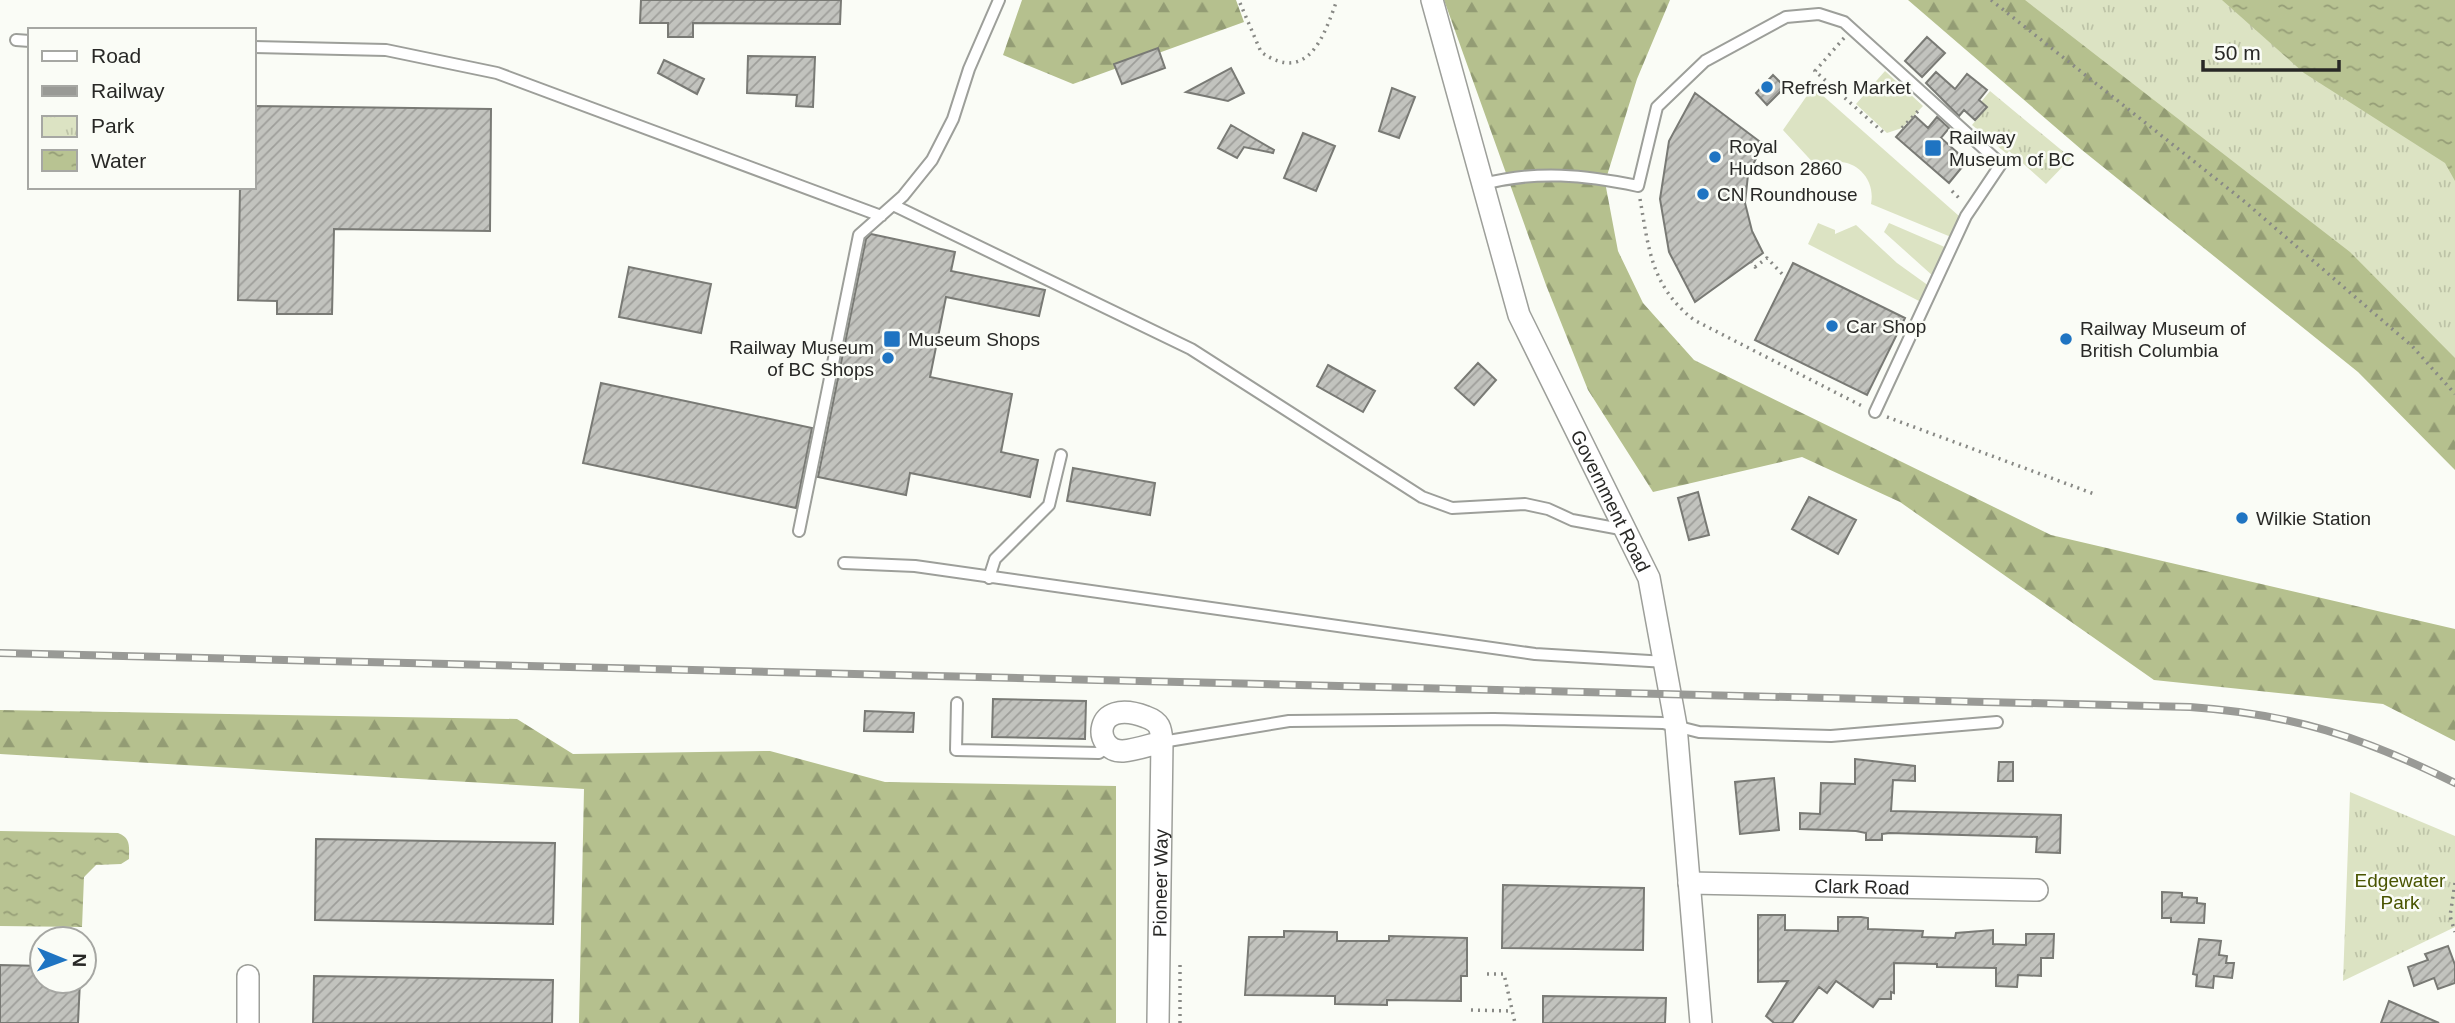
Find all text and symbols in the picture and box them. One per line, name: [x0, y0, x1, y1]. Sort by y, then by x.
legend: [28, 28, 256, 189]
scale bar: [2203, 28, 2340, 72]
text: 50 m: [2214, 41, 2261, 64]
text: Road: [91, 44, 141, 67]
place label: Refresh Market: [1781, 77, 1912, 98]
text: Railway: [91, 79, 165, 102]
marker: Refresh Market: [1759, 79, 1775, 95]
text: Park: [91, 114, 135, 137]
place label: Railway Museum of BC: [1949, 127, 2075, 170]
place label: Royal Hudson 2860: [1729, 136, 1842, 179]
marker: Railway Museum of BC: [1923, 138, 1943, 158]
text: Water: [91, 149, 146, 172]
marker: Royal Hudson 2860: [1707, 149, 1723, 165]
place label: CN Roundhouse: [1717, 184, 1857, 205]
marker: CN Roundhouse: [1695, 186, 1711, 202]
place label: Car Shop: [1846, 316, 1926, 337]
marker: Car Shop: [1824, 318, 1840, 334]
place label: Railway Museum of British Columbia: [2080, 318, 2246, 361]
marker: Museum Shops: [882, 329, 902, 349]
place label: Museum Shops: [908, 329, 1040, 350]
marker: Railway Museum of British Columbia: [2058, 331, 2074, 347]
place label: Railway Museum of BC Shops: [729, 337, 874, 380]
marker: Railway Museum of BC Shops: [880, 350, 896, 366]
street label: Government Road: [1567, 426, 1655, 575]
place label: Wilkie Station: [2256, 508, 2371, 529]
marker: Wilkie Station: [2234, 510, 2250, 526]
street label: Pioneer Way: [1149, 828, 1171, 937]
park label: Edgewater Park: [2355, 870, 2446, 913]
street label: Clark Road: [1814, 875, 1910, 898]
north arrow: [28, 925, 98, 995]
text: N: [69, 953, 90, 967]

